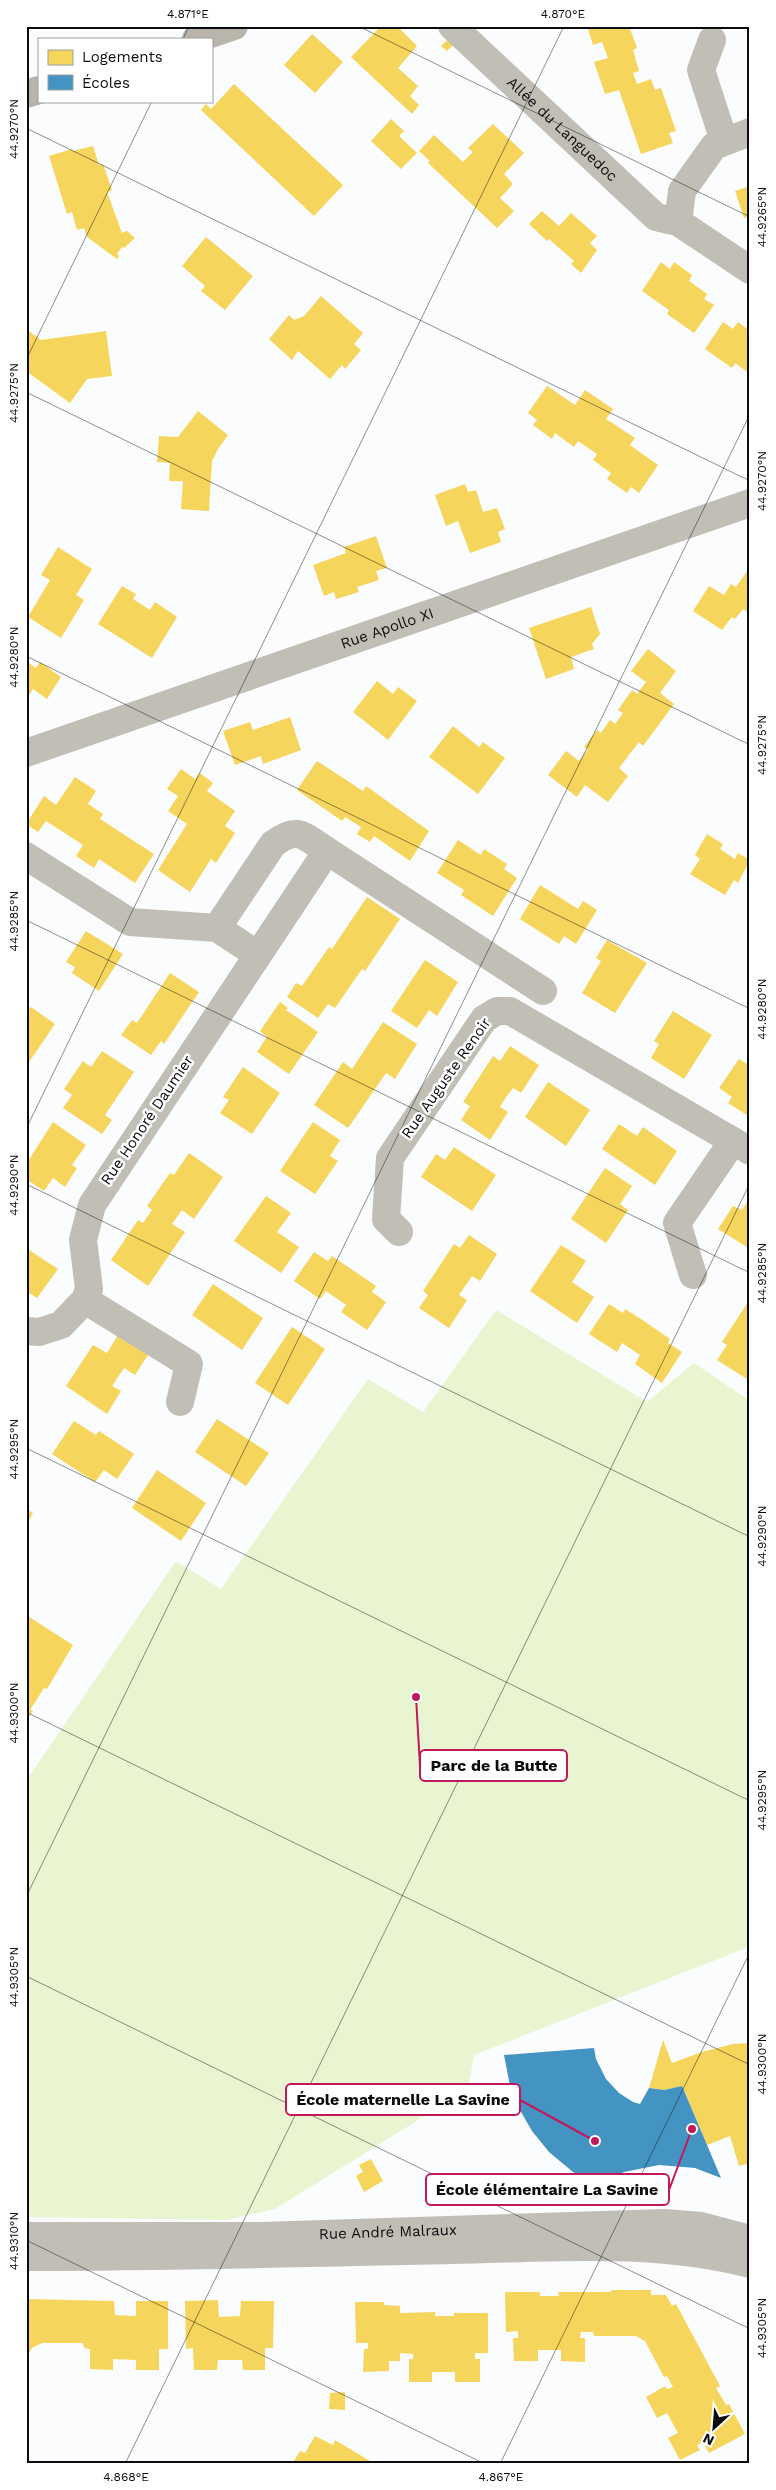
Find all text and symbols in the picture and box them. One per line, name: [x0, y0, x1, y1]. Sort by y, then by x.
text: 4.871°E: [167, 7, 209, 21]
text: 4.870°E: [541, 7, 586, 21]
legend: [38, 38, 212, 102]
text: Logements: [82, 48, 163, 66]
street label: Allée du Languedoc: [503, 73, 621, 185]
text: Écoles: [82, 74, 130, 92]
text: 44.9270°N: [7, 99, 21, 159]
text: 44.9265°N: [755, 187, 769, 247]
text: 44.9275°N: [7, 363, 21, 423]
text: 44.9270°N: [755, 451, 769, 511]
street label: Rue Apollo XI: [338, 604, 436, 653]
text: 44.9280°N: [7, 626, 21, 688]
text: 44.9275°N: [755, 715, 769, 775]
text: 44.9285°N: [7, 891, 21, 951]
text: 44.9280°N: [755, 978, 769, 1040]
street label: Rue Auguste Renoir: [398, 1014, 494, 1142]
street label: Rue Honoré Daumier: [97, 1052, 197, 1188]
text: 44.9290°N: [7, 1154, 21, 1216]
text: 44.9285°N: [755, 1243, 769, 1303]
text: 44.9295°N: [7, 1419, 21, 1479]
text: 44.9290°N: [755, 1505, 769, 1567]
text: 44.9300°N: [7, 1682, 21, 1744]
callout: Parc de la Butte: [420, 1750, 567, 1781]
text: Parc de la Butte: [431, 1756, 557, 1775]
text: 44.9295°N: [755, 1770, 769, 1830]
text: 44.9305°N: [7, 1947, 21, 2007]
text: 44.9300°N: [755, 2033, 769, 2095]
callout: École maternelle La Savine: [286, 2084, 520, 2115]
text: École maternelle La Savine: [296, 2090, 510, 2109]
callout: École élémentaire La Savine: [426, 2174, 669, 2205]
text: École élémentaire La Savine: [436, 2180, 658, 2199]
text: 44.9310°N: [7, 2212, 21, 2270]
street label: Rue André Malraux: [319, 2221, 457, 2243]
text: 44.9305°N: [755, 2298, 769, 2358]
north arrow: [688, 2402, 738, 2452]
text: N: [700, 2430, 716, 2449]
text: 4.868°E: [103, 2470, 149, 2484]
text: 4.867°E: [479, 2470, 524, 2484]

